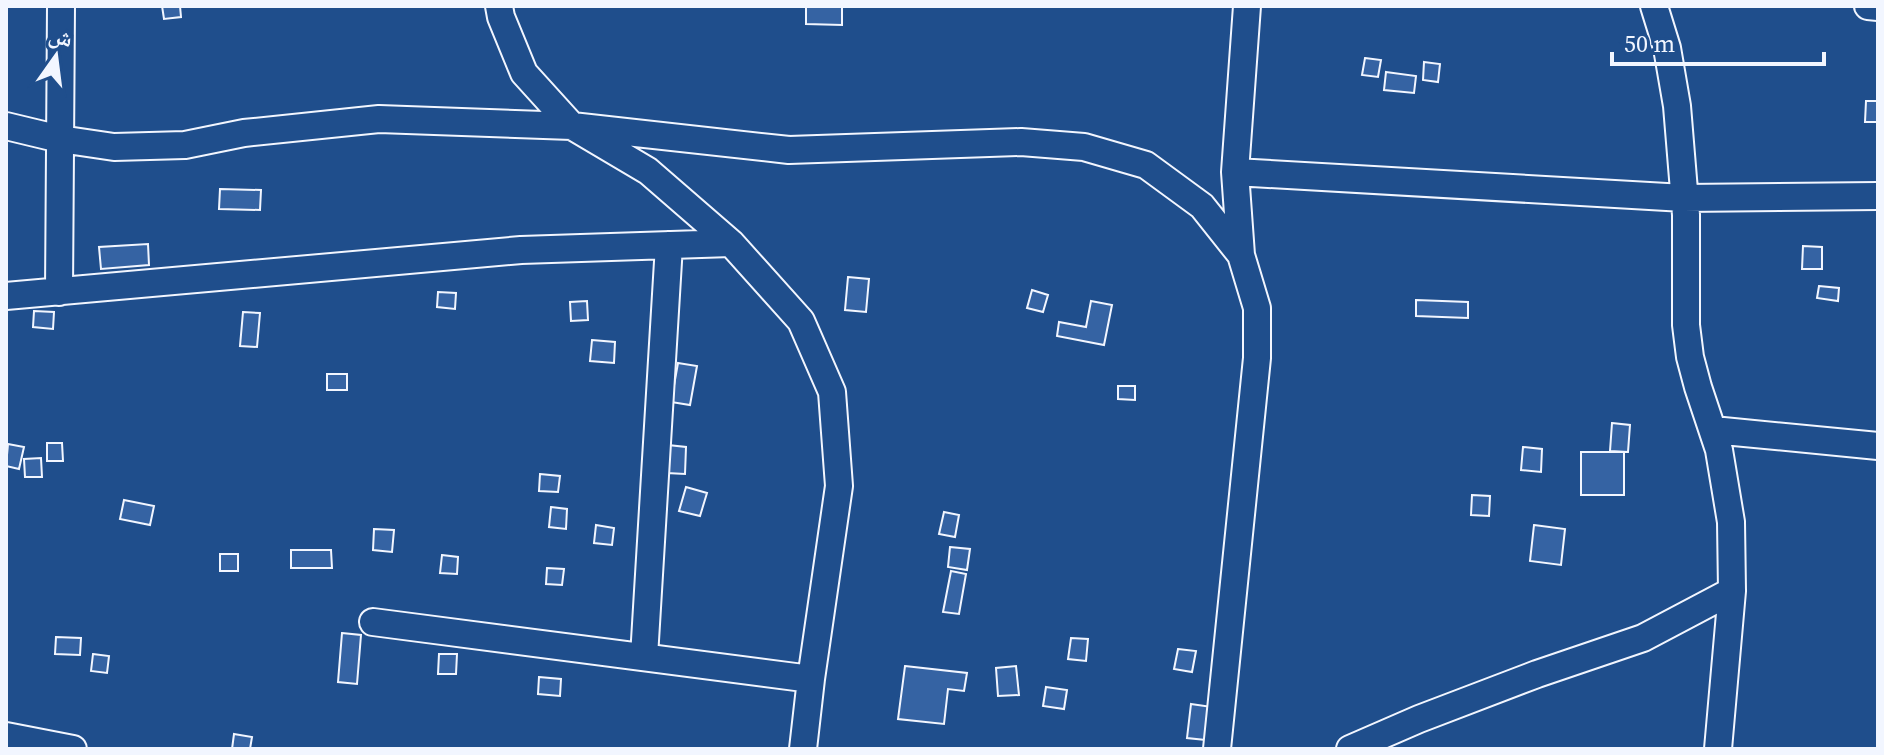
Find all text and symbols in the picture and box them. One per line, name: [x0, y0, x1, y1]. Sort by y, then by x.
north arrow: [16, 16, 96, 96]
scale bar: [1612, 16, 1824, 66]
text: ش: [46, 19, 76, 54]
text: 50 m: [1624, 27, 1675, 60]

